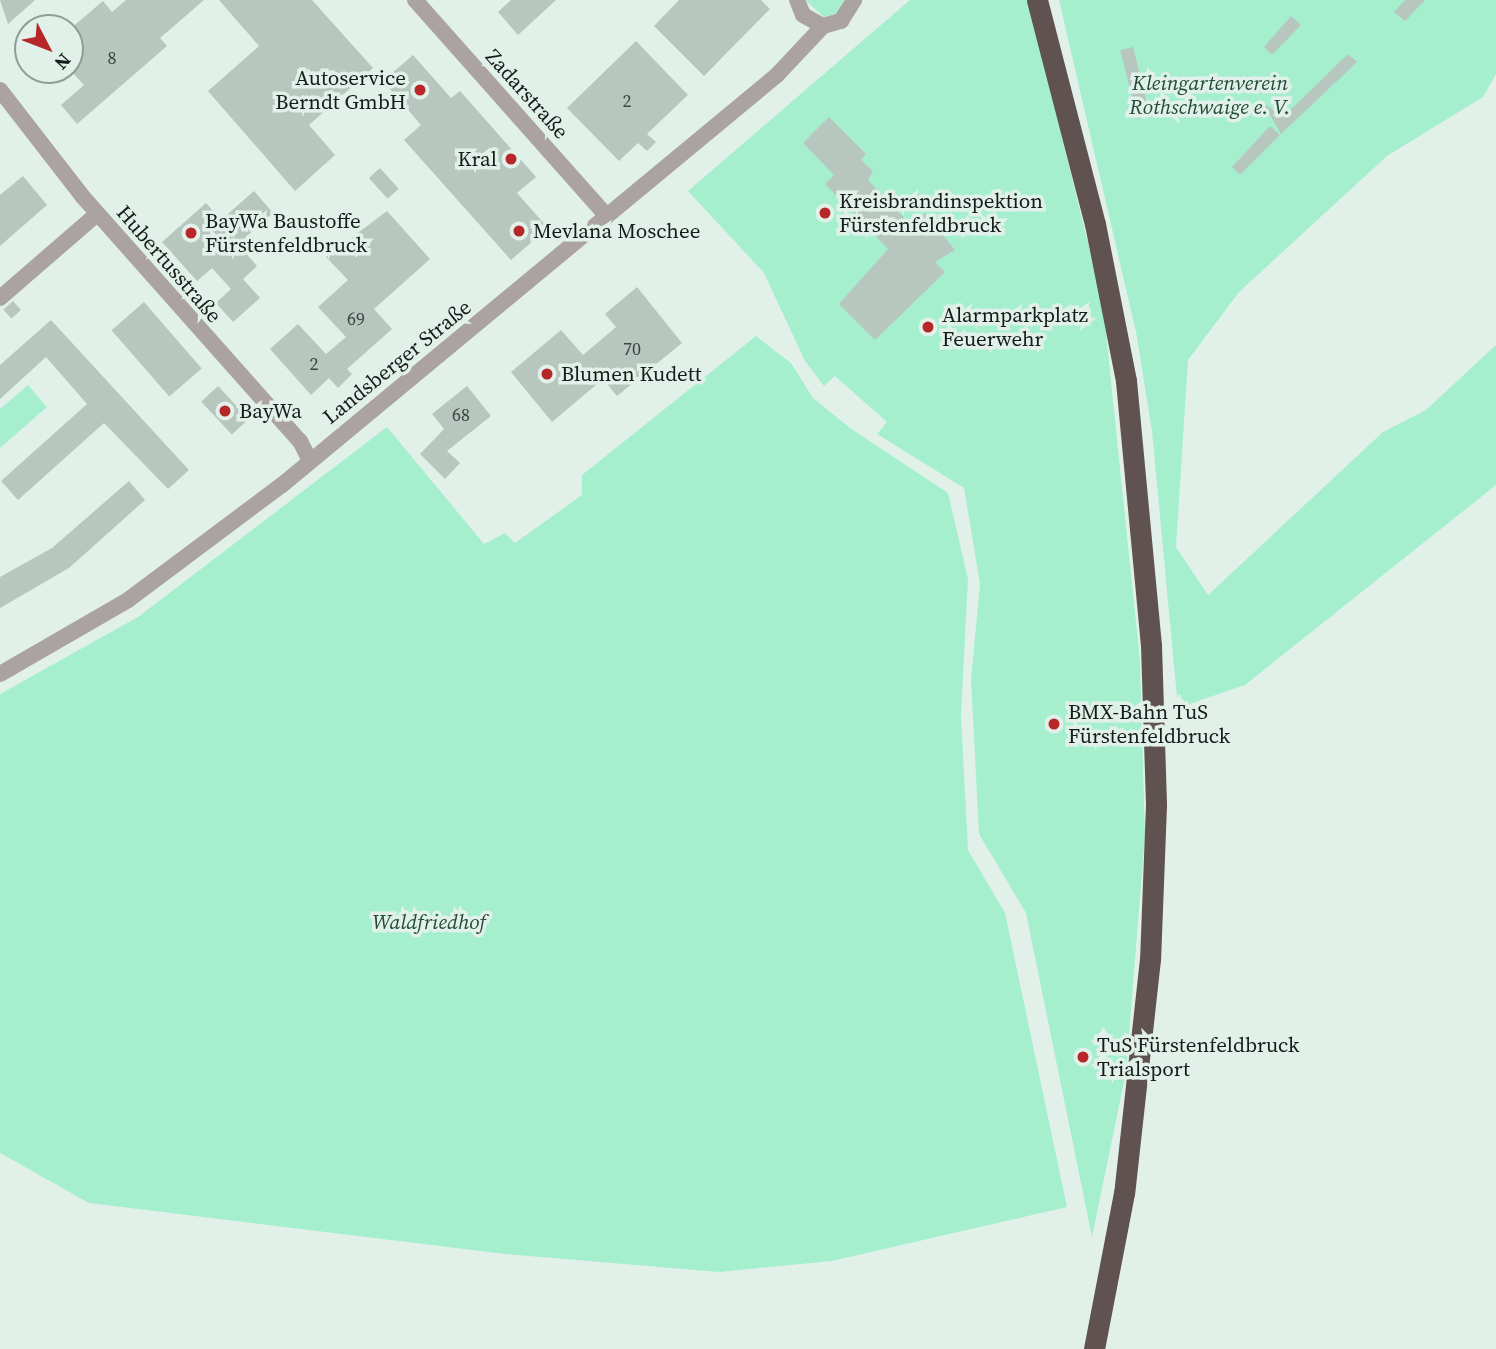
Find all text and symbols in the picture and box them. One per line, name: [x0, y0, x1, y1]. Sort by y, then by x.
north arrow: [14, 14, 84, 84]
street label: Zadarstraße: [480, 44, 574, 144]
house number: 8: [108, 47, 116, 69]
text: N: [49, 48, 77, 76]
place label: Autoservice Berndt GmbH: [275, 65, 406, 115]
park label: Kleingartenverein Rothschwaige e. V.: [1129, 70, 1291, 120]
marker: Autoservice Berndt GmbH: [412, 82, 428, 98]
house number: 2: [623, 90, 631, 112]
place label: Kral: [457, 146, 497, 172]
marker: Kral: [503, 151, 519, 167]
place label: Kreisbrandinspektion Fürstenfeldbruck: [839, 188, 1043, 238]
street label: Hubertusstraße: [111, 200, 227, 328]
marker: Kreisbrandinspektion Fürstenfeldbruck: [817, 205, 833, 221]
place label: BayWa Baustoffe Fürstenfeldbruck: [205, 208, 367, 258]
place label: Mevlana Moschee: [533, 218, 700, 244]
marker: Mevlana Moschee: [511, 223, 527, 239]
marker: BayWa Baustoffe Fürstenfeldbruck: [183, 225, 199, 241]
street label: Landsberger Straße: [318, 295, 476, 429]
place label: Alarmparkplatz Feuerwehr: [942, 302, 1088, 352]
house number: 69: [347, 308, 365, 330]
marker: Alarmparkplatz Feuerwehr: [920, 319, 936, 335]
house number: 70: [623, 338, 641, 360]
house number: 2: [310, 353, 318, 375]
place label: Blumen Kudett: [561, 361, 702, 387]
marker: Blumen Kudett: [539, 366, 555, 382]
place label: BayWa: [239, 398, 302, 424]
marker: BayWa: [217, 403, 233, 419]
house number: 68: [452, 404, 470, 426]
place label: BMX-Bahn TuS Fürstenfeldbruck: [1068, 699, 1230, 749]
marker: BMX-Bahn TuS Fürstenfeldbruck: [1046, 716, 1062, 732]
park label: Waldfriedhof: [372, 909, 486, 935]
place label: TuS Fürstenfeldbruck Trialsport: [1097, 1032, 1299, 1082]
marker: TuS Fürstenfeldbruck Trialsport: [1075, 1049, 1091, 1065]

